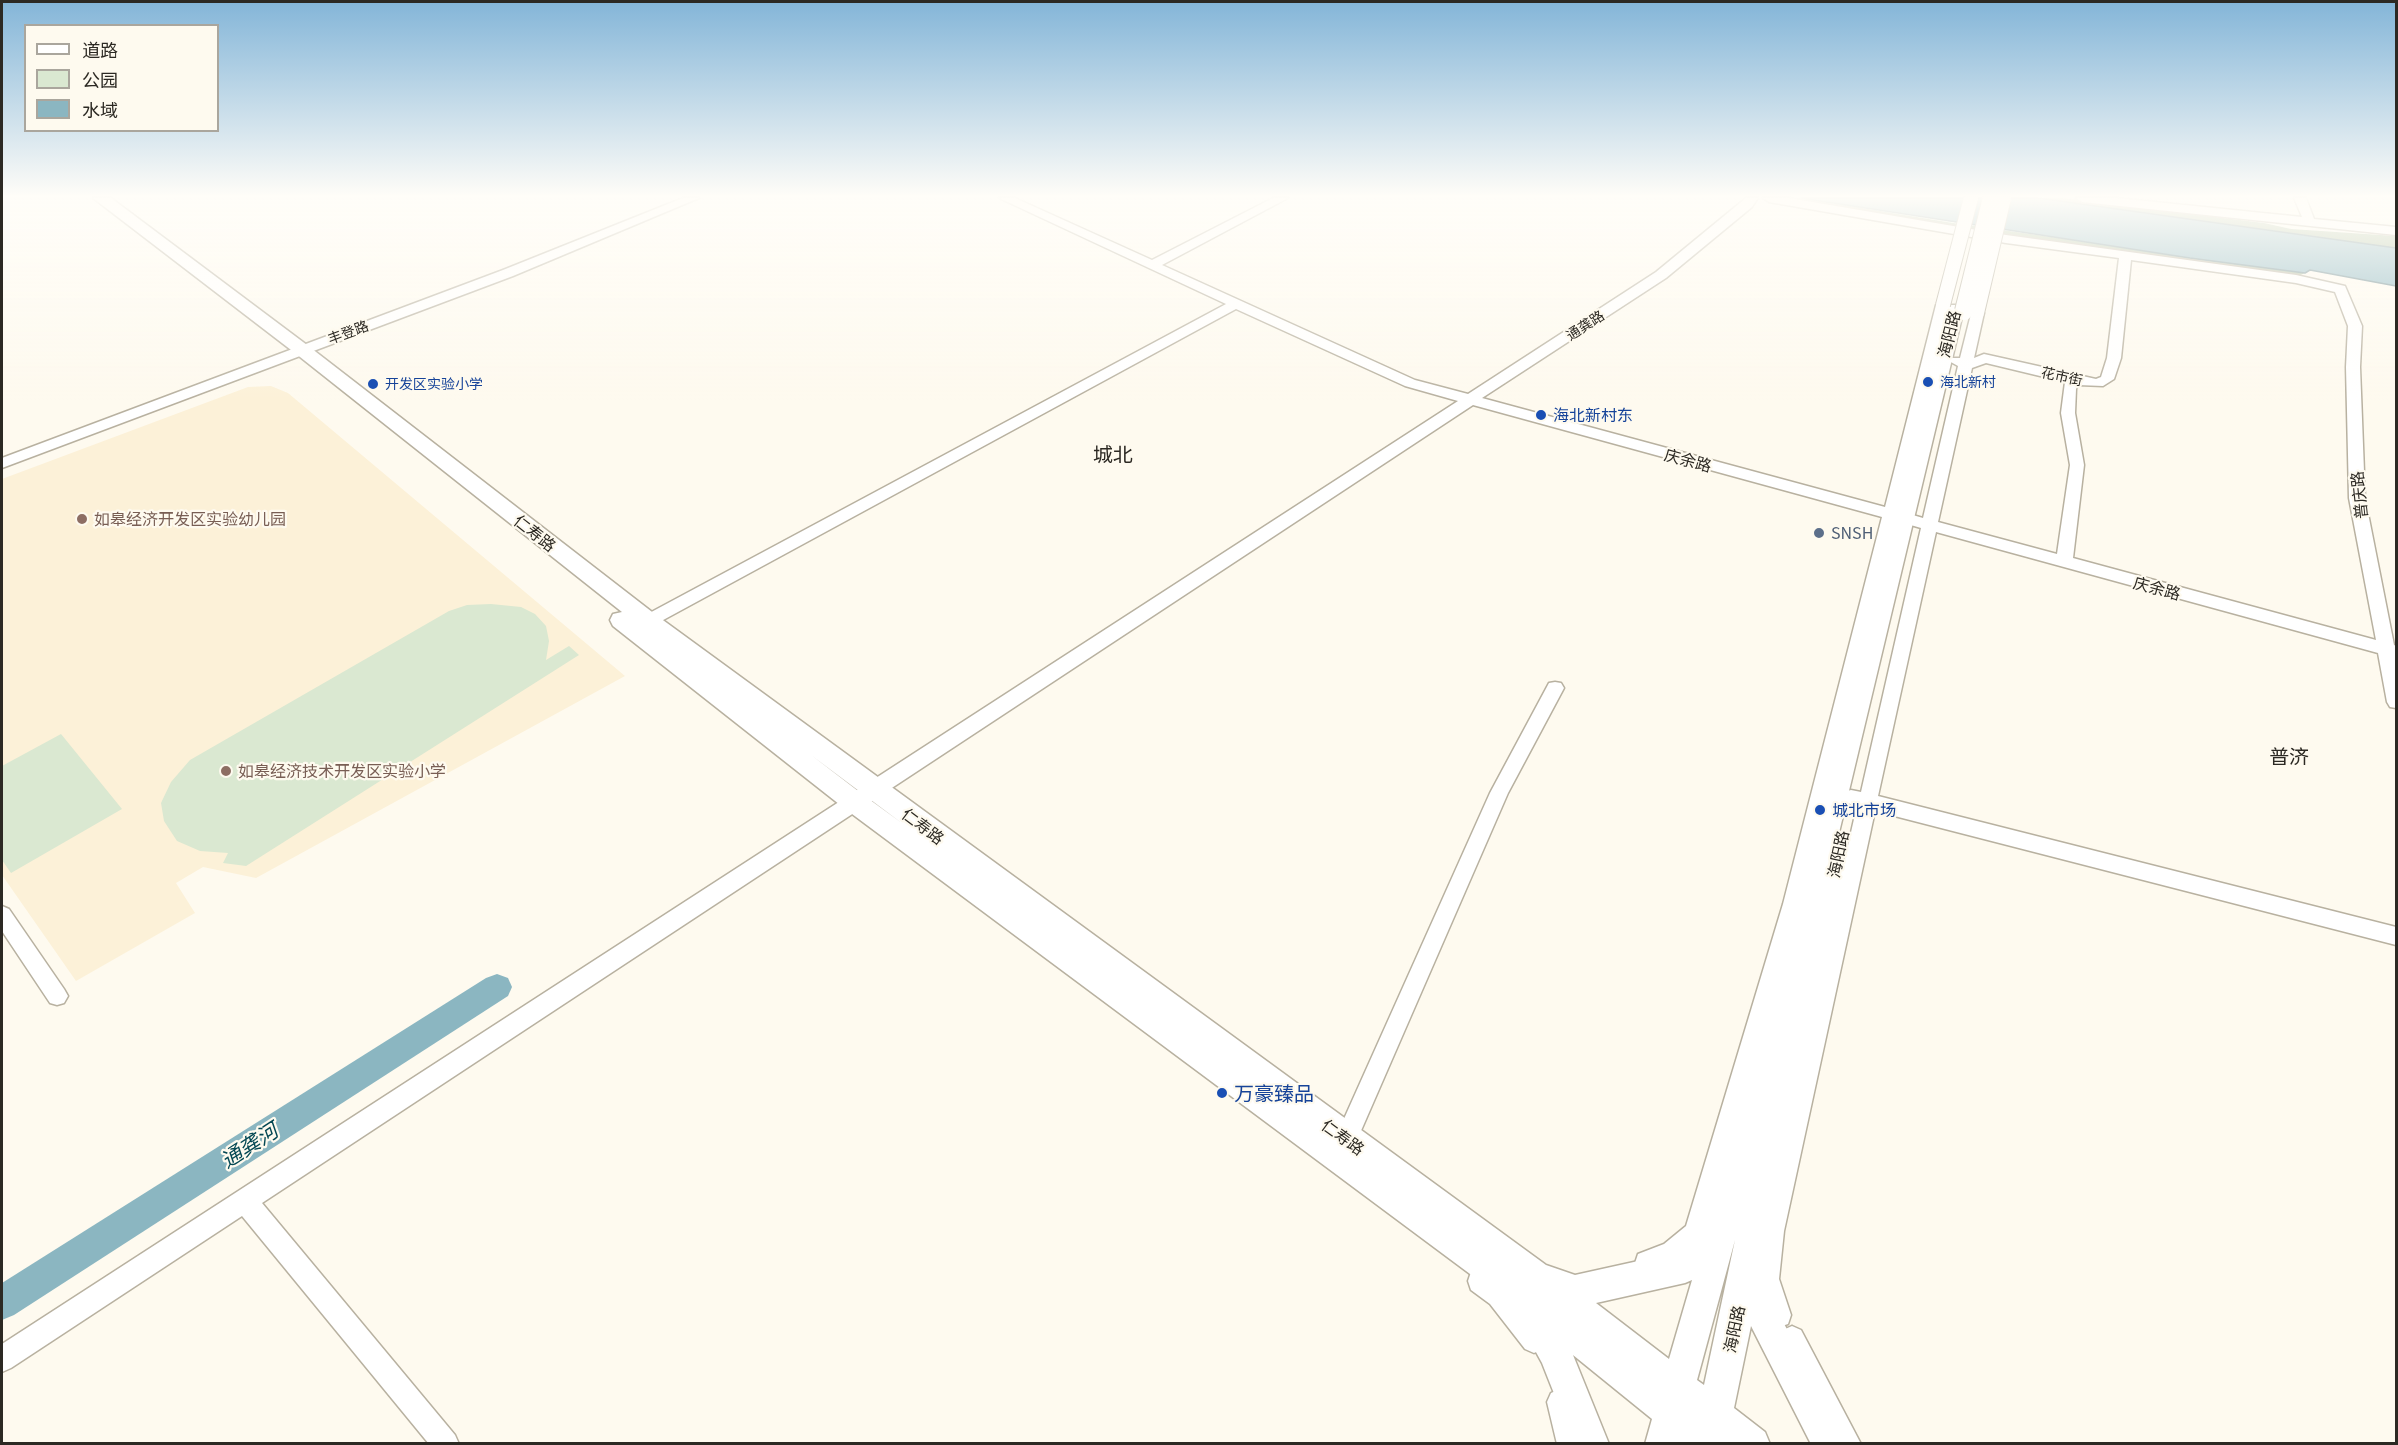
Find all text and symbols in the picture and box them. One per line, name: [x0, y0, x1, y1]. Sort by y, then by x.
legend: [24, 24, 219, 132]
text: 道路: [82, 36, 118, 62]
text: 公园: [82, 66, 118, 92]
text: 水域: [82, 96, 118, 122]
street label: 通龚路: [1563, 307, 1607, 343]
street label: 海阳路: [1934, 308, 1964, 360]
street label: 丰登路: [325, 317, 371, 347]
street label: 花市街: [2040, 363, 2084, 389]
place label: 海北新村: [1940, 374, 1996, 390]
marker: 海北新村: [1921, 375, 1935, 389]
place label: 开发区实验小学: [385, 376, 483, 392]
marker: 开发区实验小学: [366, 377, 380, 391]
place label: 海北新村东: [1553, 405, 1633, 425]
marker: 海北新村东: [1534, 408, 1548, 422]
district label: 城北: [1093, 442, 1133, 466]
street label: 庆余路: [1662, 445, 1714, 475]
street label: 普庆路: [2347, 470, 2371, 520]
place label: 如皋经济开发区实验幼儿园: [94, 509, 286, 529]
street label: 仁寿路: [510, 511, 560, 555]
marker: 如皋经济开发区实验幼儿园: [75, 512, 89, 526]
place label: SNSH: [1831, 523, 1873, 543]
marker: SNSH: [1812, 526, 1826, 540]
street label: 庆余路: [2131, 573, 2183, 603]
district label: 普济: [2269, 744, 2309, 768]
place label: 如皋经济技术开发区实验小学: [238, 761, 446, 781]
marker: 如皋经济技术开发区实验小学: [219, 764, 233, 778]
place label: 城北市场: [1832, 800, 1896, 820]
marker: 城北市场: [1813, 803, 1827, 817]
street label: 仁寿路: [898, 804, 948, 848]
street label: 海阳路: [1824, 829, 1852, 879]
place label: 万豪臻品: [1234, 1081, 1314, 1105]
marker: 万豪臻品: [1215, 1086, 1229, 1100]
street label: 仁寿路: [1318, 1115, 1368, 1159]
water label: 通龚河: [216, 1117, 282, 1173]
street label: 海阳路: [1720, 1304, 1748, 1354]

